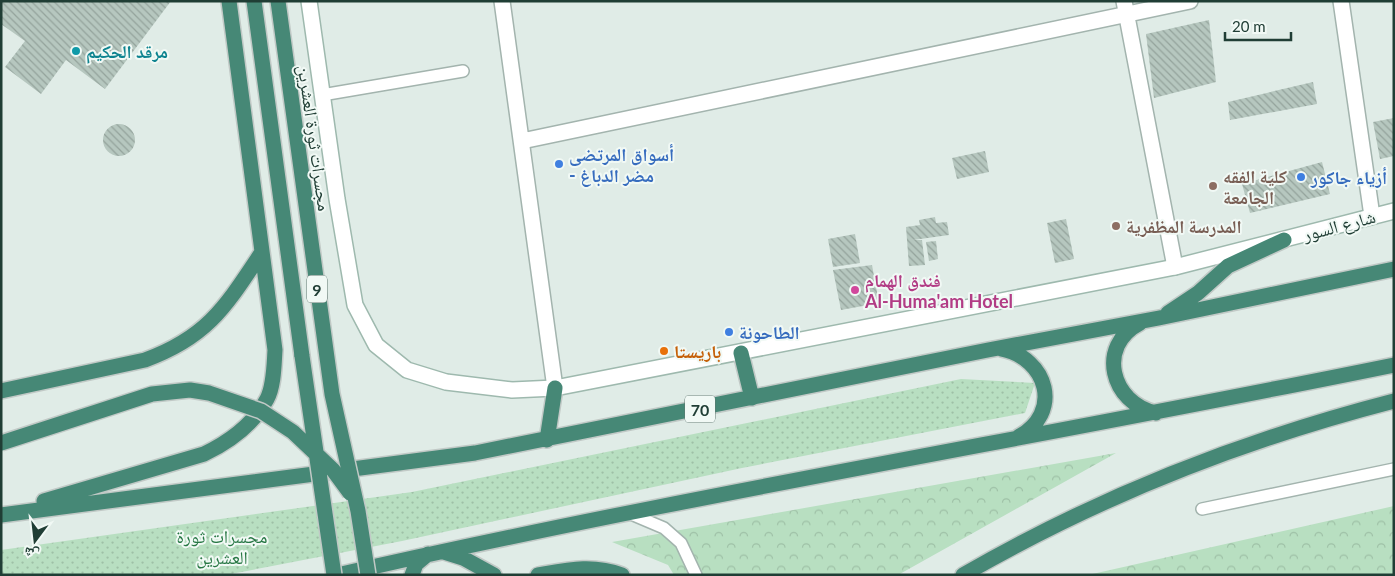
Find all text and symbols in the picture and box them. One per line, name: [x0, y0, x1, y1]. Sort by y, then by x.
scale bar: [1225, 10, 1291, 42]
text: 20 m: [1232, 17, 1266, 35]
place label: مرقد الحكيم: [86, 40, 168, 64]
marker: مرقد الحكيم: [70, 45, 82, 57]
street label: مجسرات ثورة العشرين: [293, 64, 336, 213]
place label: أسواق المرتضى - مضر الدباغ: [569, 143, 674, 187]
marker: أسواق المرتضى - مضر الدباغ: [553, 158, 565, 170]
place label: كلية الفقه الجامعة: [1223, 165, 1287, 208]
place label: أزياء جاكور: [1310, 166, 1387, 188]
marker: أزياء جاكور: [1295, 171, 1307, 183]
marker: كلية الفقه الجامعة: [1207, 180, 1219, 192]
street label: شارع السور: [1299, 205, 1378, 246]
place label: المدرسة المظفرية: [1126, 215, 1242, 237]
marker: المدرسة المظفرية: [1110, 220, 1122, 232]
place label: فندق الهمام Al-Huma'am Hotel: [864, 269, 1013, 312]
road number: 9: [307, 276, 327, 302]
marker: فندق الهمام Al-Huma'am Hotel: [849, 284, 861, 296]
place label: الطاحونة: [739, 321, 800, 343]
marker: الطاحونة: [723, 326, 735, 338]
place label: باريستا: [674, 340, 721, 363]
marker: باريستا: [658, 345, 670, 357]
road number: 70: [685, 396, 715, 422]
north arrow: [10, 516, 60, 566]
park label: مجسرات ثورة العشرين: [176, 525, 268, 569]
text: ش: [22, 543, 41, 564]

